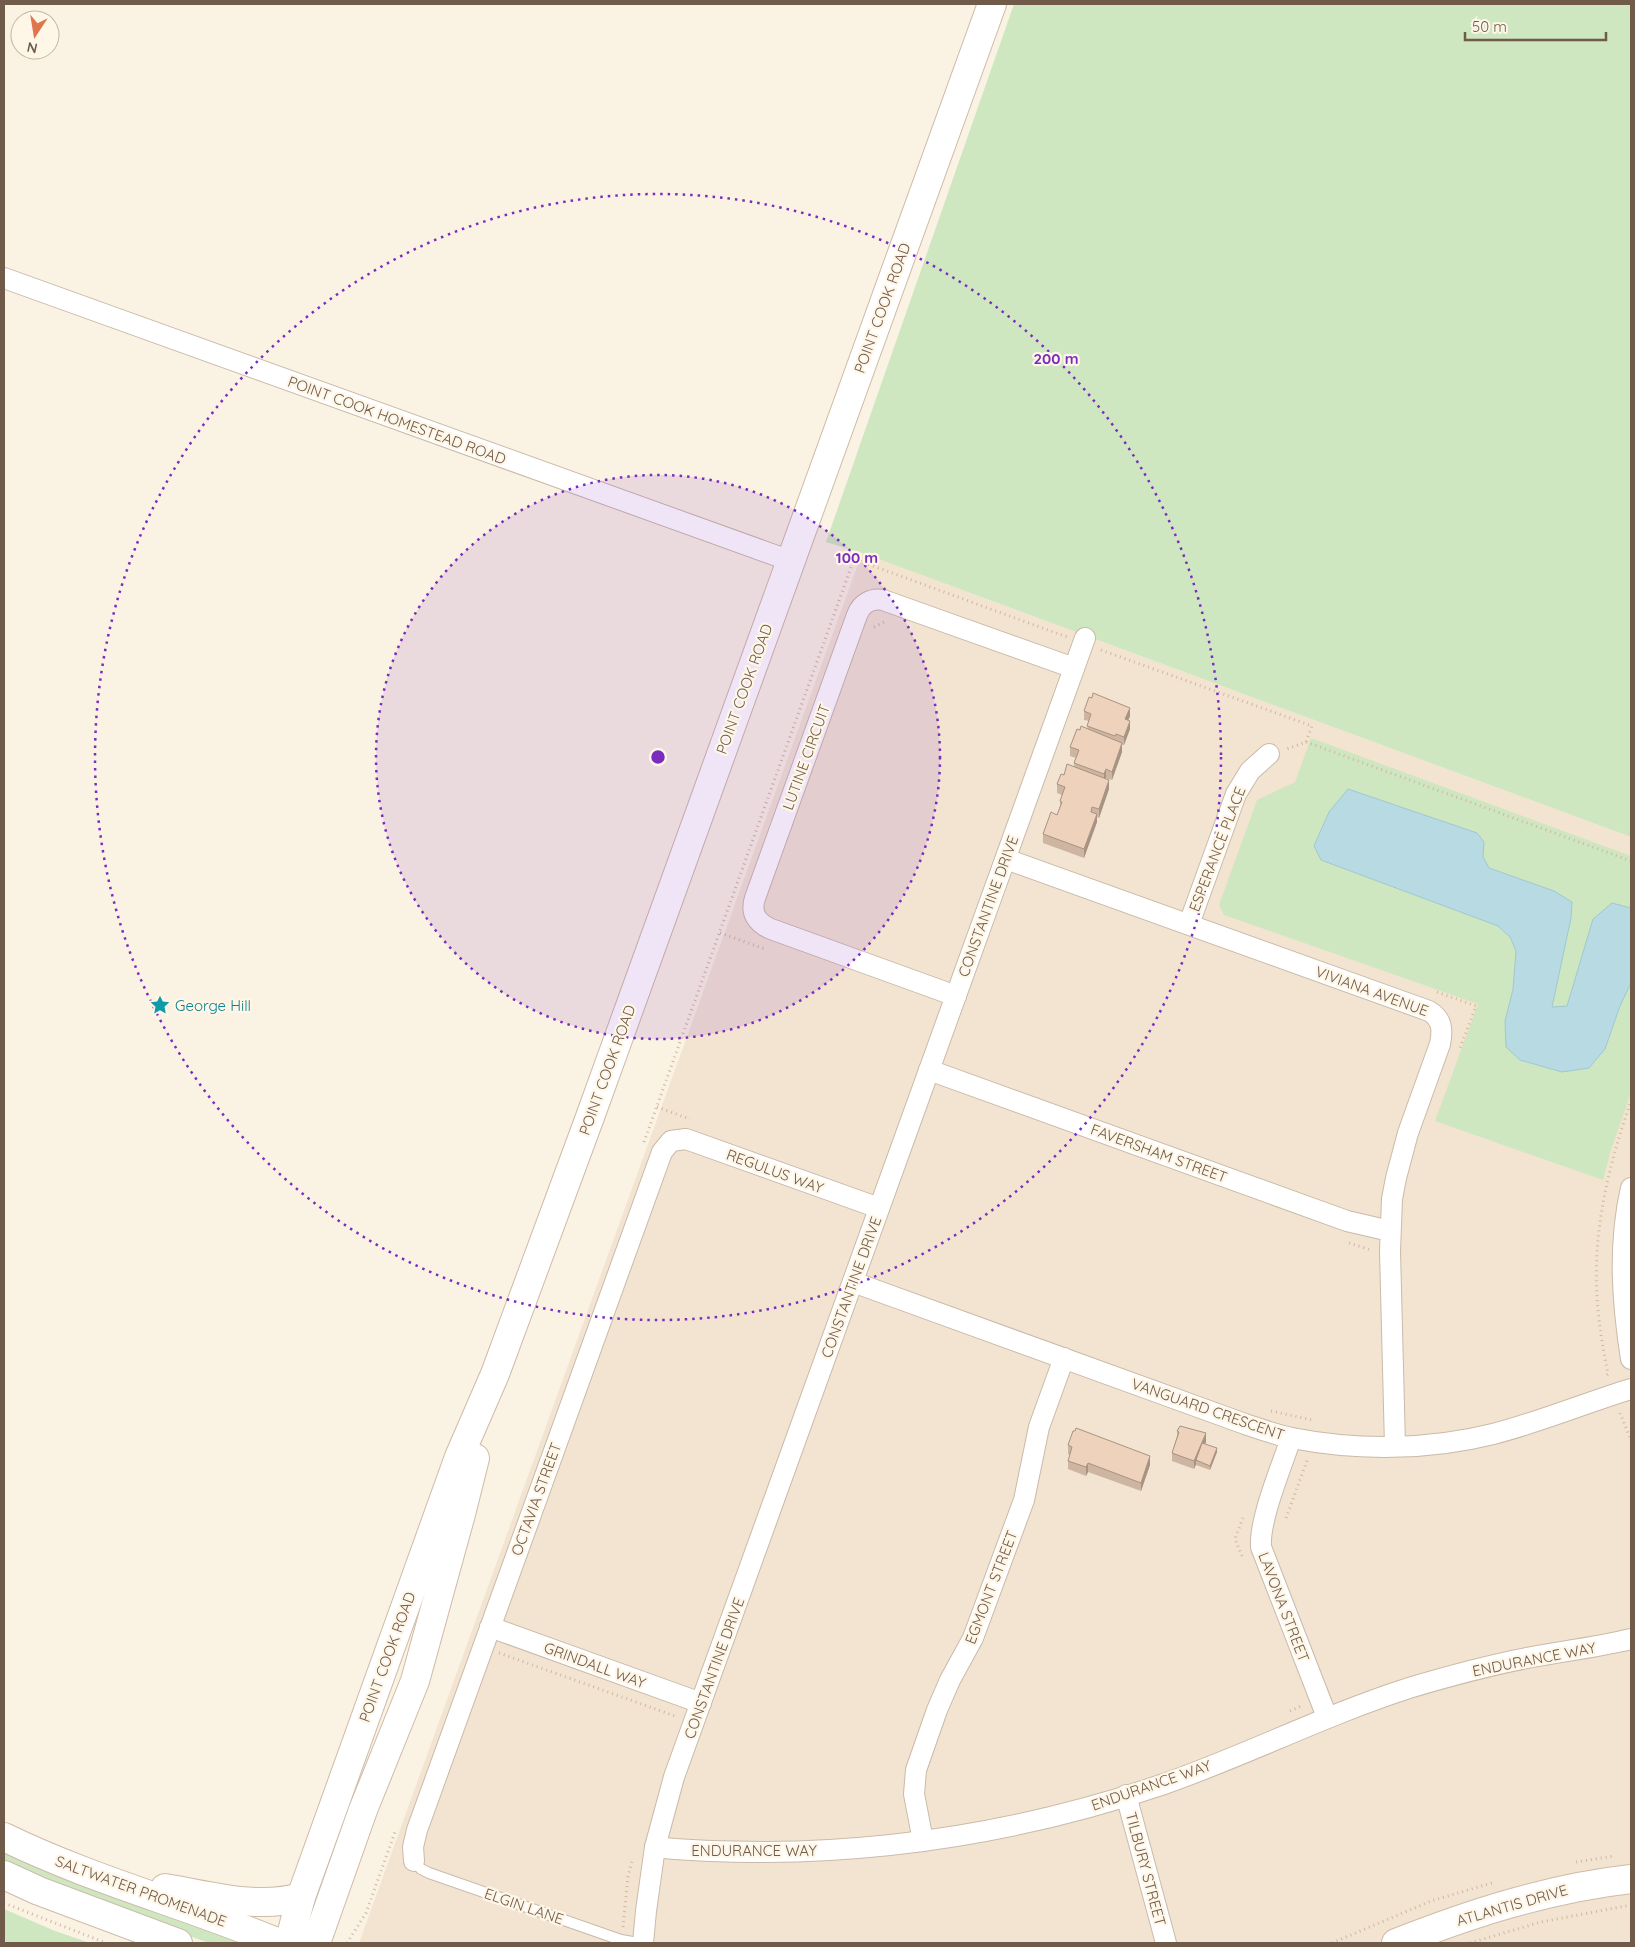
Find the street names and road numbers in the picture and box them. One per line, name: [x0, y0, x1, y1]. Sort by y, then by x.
street label: POINT COOK ROAD: [850, 240, 914, 376]
street label: POINT COOK HOMESTEAD ROAD: [285, 372, 509, 468]
street label: POINT COOK ROAD: [712, 621, 776, 757]
street label: LUTINE CIRCUIT: [778, 701, 834, 813]
street label: ESPERANCE PLACE: [1184, 784, 1250, 914]
street label: CONSTANTINE DRIVE: [954, 833, 1022, 979]
street label: VIVIANA AVENUE: [1313, 962, 1431, 1020]
street label: POINT COOK ROAD: [575, 1002, 639, 1138]
street label: FAVERSHAM STREET: [1088, 1119, 1230, 1187]
street label: REGULUS WAY: [724, 1145, 827, 1198]
street label: CONSTANTINE DRIVE: [817, 1214, 885, 1360]
street label: VANGUARD CRESCENT: [1129, 1374, 1287, 1444]
street label: OCTAVIA STREET: [507, 1440, 565, 1558]
street label: EGMONT STREET: [961, 1527, 1021, 1647]
street label: LAVONA STREET: [1254, 1549, 1314, 1665]
street label: POINT COOK ROAD: [355, 1589, 419, 1725]
street label: CONSTANTINE DRIVE: [680, 1595, 748, 1741]
street label: GRINDALL WAY: [541, 1638, 649, 1692]
street label: ENDURANCE WAY: [1471, 1638, 1598, 1680]
street label: ENDURANCE WAY: [1089, 1755, 1214, 1814]
street label: TILBURY STREET: [1122, 1810, 1170, 1928]
street label: ENDURANCE WAY: [691, 1841, 817, 1860]
street label: SALTWATER PROMENADE: [53, 1851, 229, 1931]
street label: ATLANTIS DRIVE: [1454, 1880, 1570, 1930]
street label: ELGIN LANE: [482, 1884, 566, 1928]

